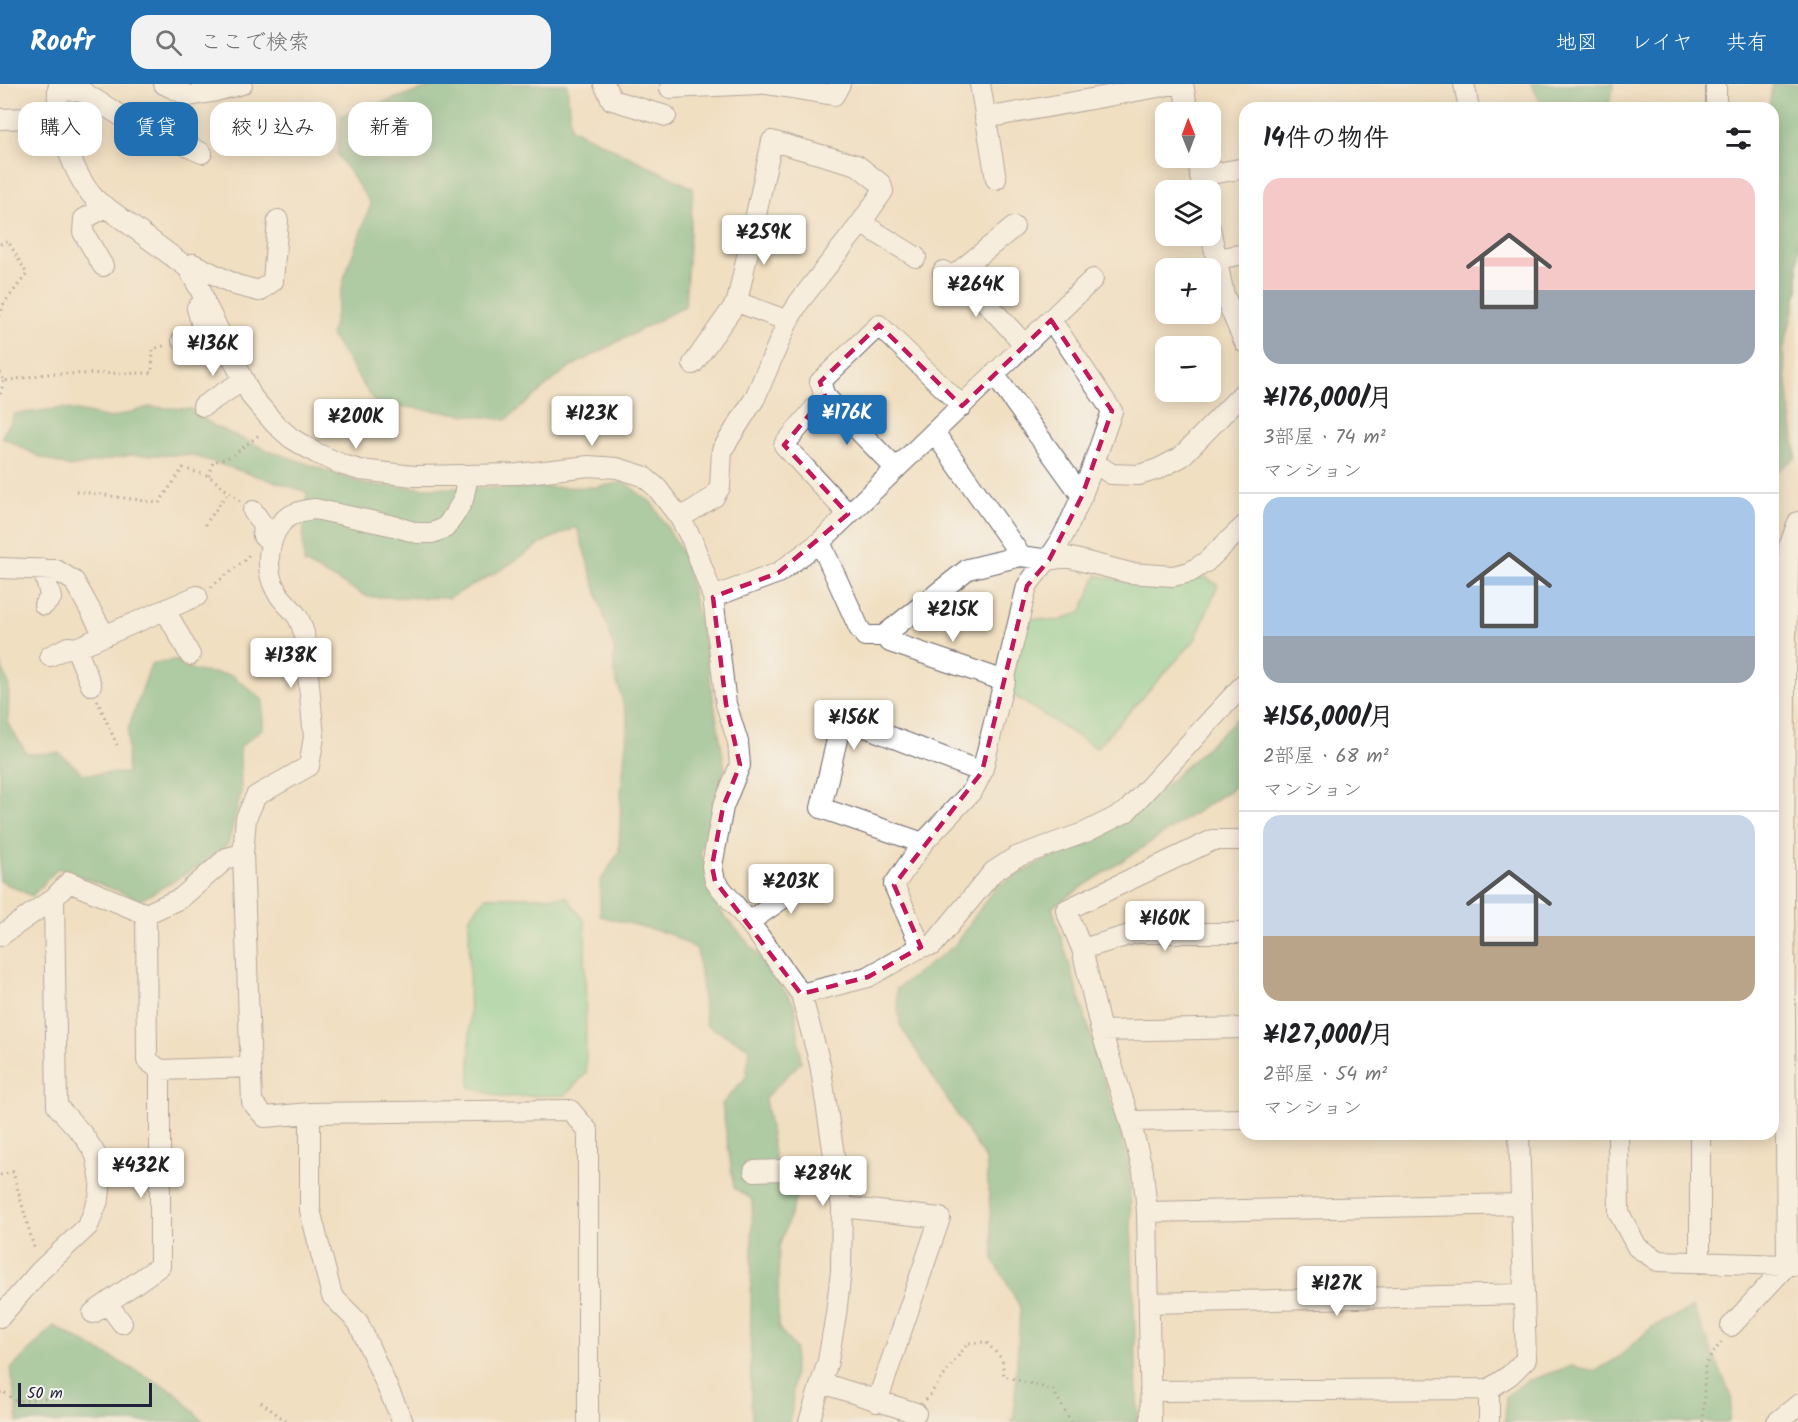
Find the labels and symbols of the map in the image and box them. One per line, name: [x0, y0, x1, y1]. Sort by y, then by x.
north arrow: [1155, 102, 1221, 168]
pin: ¥259K: [722, 215, 806, 266]
pin: ¥264K: [934, 267, 1018, 318]
pin: ¥136K: [171, 326, 255, 377]
pin: ¥176K: [805, 395, 889, 446]
pin: ¥123K: [550, 396, 634, 447]
pin: ¥200K: [314, 399, 398, 450]
pin: ¥215K: [911, 592, 995, 643]
pin: ¥138K: [249, 638, 333, 689]
pin: ¥156K: [812, 700, 896, 751]
pin: ¥203K: [749, 864, 833, 915]
pin: ¥160K: [1123, 901, 1207, 952]
pin: ¥432K: [99, 1148, 183, 1199]
pin: ¥284K: [781, 1156, 865, 1207]
pin: ¥127K: [1295, 1266, 1379, 1317]
scale bar: [18, 1380, 152, 1408]

